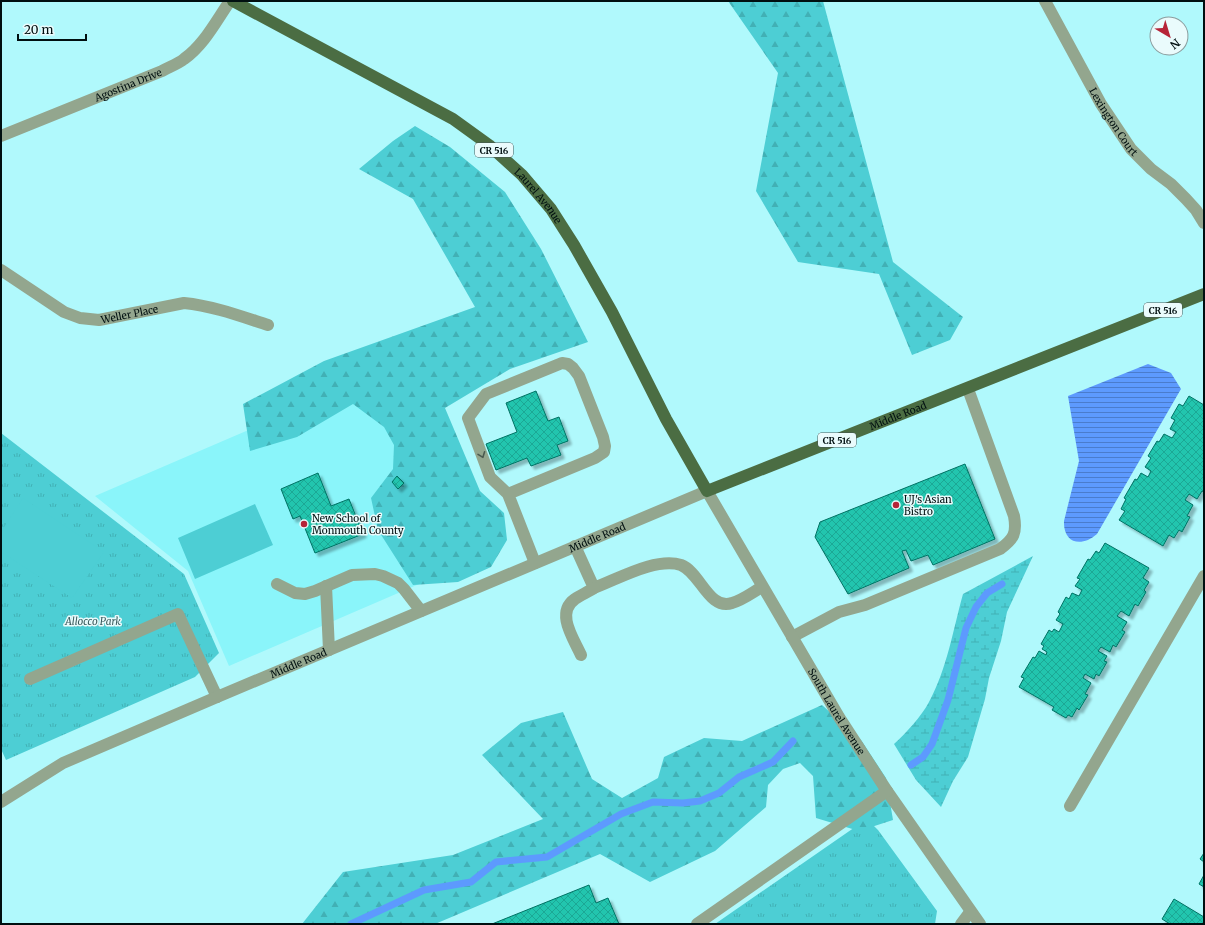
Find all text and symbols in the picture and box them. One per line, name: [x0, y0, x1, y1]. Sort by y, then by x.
scale bar: [18, 16, 86, 42]
north arrow: [1149, 16, 1189, 56]
text: 20 m: [24, 22, 53, 37]
text: N: [1167, 36, 1183, 52]
street label: Agostina Drive: [92, 65, 164, 104]
street label: Lexington Court: [1087, 85, 1141, 159]
road number: CR 516: [475, 143, 513, 157]
street label: Laurel Avenue: [512, 165, 565, 226]
street label: Weller Place: [99, 302, 159, 326]
road number: CR 516: [1144, 303, 1182, 317]
street label: Middle Road: [867, 398, 928, 433]
road number: CR 516: [818, 433, 856, 447]
one-way arrow: [477, 451, 486, 458]
place label: UJ's Asian Bistro: [904, 493, 952, 518]
marker: UJ's Asian Bistro: [891, 500, 901, 510]
place label: New School of Monmouth County: [312, 512, 404, 537]
marker: New School of Monmouth County: [299, 519, 309, 529]
street label: Middle Road: [567, 520, 627, 555]
park label: Allocco Park: [64, 615, 121, 628]
street label: Middle Road: [268, 645, 329, 680]
street label: South Laurel Avenue: [805, 666, 868, 757]

